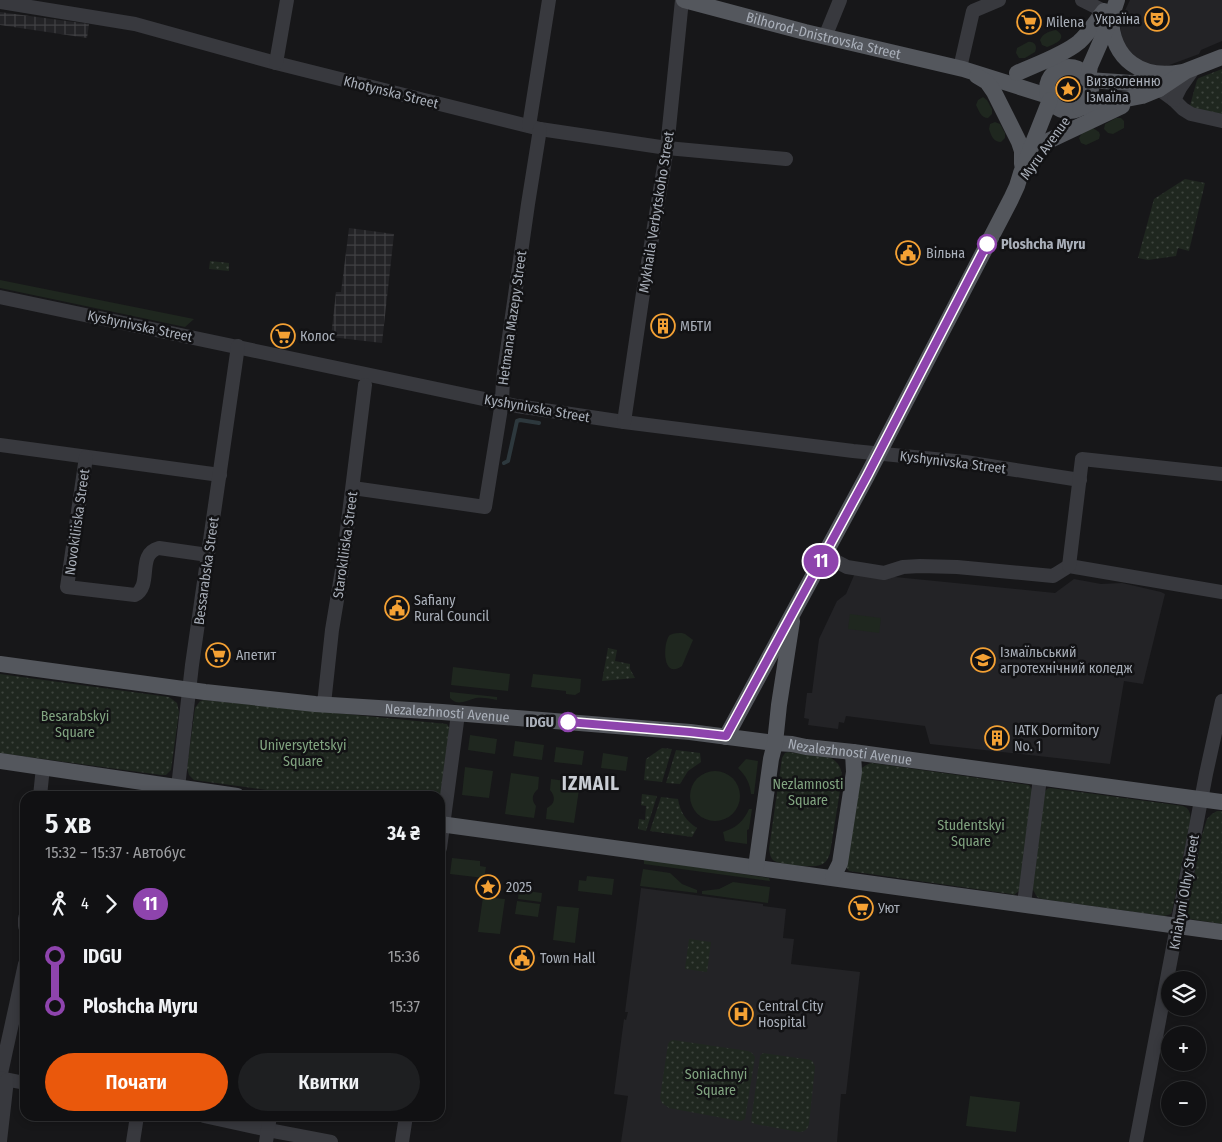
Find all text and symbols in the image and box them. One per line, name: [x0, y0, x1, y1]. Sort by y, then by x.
theatre icon: Україна: [1144, 6, 1170, 32]
street label: Bilhorod-Dnistrovska Street: [744, 9, 903, 63]
supermarket icon: Milena: [1016, 9, 1042, 35]
place label: Україна: [1094, 11, 1140, 28]
place label: Milena: [1046, 14, 1084, 31]
street label: Khotynska Street: [342, 72, 440, 113]
place label: Визволенню Ізмаїла: [1086, 73, 1161, 106]
place icon: Визволенню Ізмаїла: [1055, 76, 1081, 102]
street label: Myru Avenue: [1017, 113, 1074, 183]
street label: Mykhaila Verbytskoho Street: [635, 130, 678, 294]
marker: Ploshcha Myru: [977, 234, 997, 254]
place label: Ploshcha Myru: [1001, 236, 1086, 253]
public building icon: Вільна: [895, 240, 921, 266]
place label: Вільна: [926, 245, 965, 262]
street label: Hetmana Mazepy Street: [495, 249, 530, 386]
street label: Kyshynivska Street: [86, 307, 194, 346]
building icon: МБТИ: [650, 313, 676, 339]
place label: МБТИ: [680, 318, 712, 335]
supermarket icon: Колос: [270, 323, 296, 349]
place label: Колос: [300, 328, 335, 345]
street label: Kyshynivska Street: [483, 391, 591, 426]
street label: Kyshynivska Street: [899, 448, 1007, 477]
street label: Novokiliiska Street: [62, 467, 93, 576]
street label: Starokiliiska Street: [330, 490, 361, 600]
street label: Bessarabska Street: [191, 516, 223, 626]
line badge: 11: [798, 545, 844, 577]
text: 11: [814, 550, 828, 572]
place label: Safiany Rural Council: [414, 592, 490, 625]
public building icon: Safiany Rural Council: [384, 595, 410, 621]
supermarket icon: Апетит: [205, 642, 231, 668]
place label: Ізмаїльський агротехнічний коледж: [1000, 644, 1132, 677]
place label: Апетит: [236, 647, 277, 664]
school or university icon: Ізмаїльський агротехнічний коледж: [970, 647, 996, 673]
street label: Nezalezhnosti Avenue: [384, 700, 510, 726]
park label: Besarabskyi Square: [41, 708, 109, 741]
marker: IDGU: [558, 712, 578, 732]
place label: IDGU: [525, 714, 554, 731]
place label: IATK Dormitory No. 1: [1014, 722, 1100, 755]
building icon: IATK Dormitory No. 1: [984, 725, 1010, 751]
street label: Nezalezhnosti Avenue: [786, 735, 913, 769]
park label: Universytetskyi Square: [259, 737, 347, 770]
district label: IZMAIL: [562, 772, 620, 795]
park label: Nezlamnosti Square: [773, 776, 843, 809]
text: 5 хв: [45, 807, 92, 840]
park label: Studentskyi Square: [937, 817, 1005, 850]
text: 34 ₴: [387, 822, 420, 845]
street label: Kniahyni Olhy Street: [1166, 833, 1203, 951]
text: 15:32 – 15:37 · Автобус: [45, 843, 186, 862]
place icon: 2025: [475, 874, 501, 900]
place label: 2025: [506, 879, 532, 896]
icon: walk: [45, 890, 73, 918]
icon: forward: [97, 890, 125, 918]
text: 11: [143, 893, 158, 915]
text: 4: [81, 894, 89, 913]
supermarket icon: Уют: [848, 895, 874, 921]
place label: Уют: [877, 900, 900, 917]
text: IDGU: [83, 945, 122, 968]
public building icon: Town Hall: [509, 945, 535, 971]
text: 15:36: [388, 947, 420, 966]
place label: Town Hall: [540, 950, 596, 967]
map controls: [1161, 971, 1206, 1126]
button: layers: [1161, 971, 1206, 1016]
text: Ploshcha Myru: [83, 995, 198, 1018]
text: 15:37: [389, 997, 420, 1016]
place label: Central City Hospital: [758, 998, 824, 1031]
hospital icon: Central City Hospital: [728, 1001, 754, 1027]
button: +: [1161, 1026, 1206, 1071]
button: Почати: [45, 1053, 228, 1111]
button: Квитки: [238, 1053, 420, 1111]
park label: Soniachnyi Square: [685, 1066, 747, 1099]
button: −: [1161, 1081, 1206, 1126]

